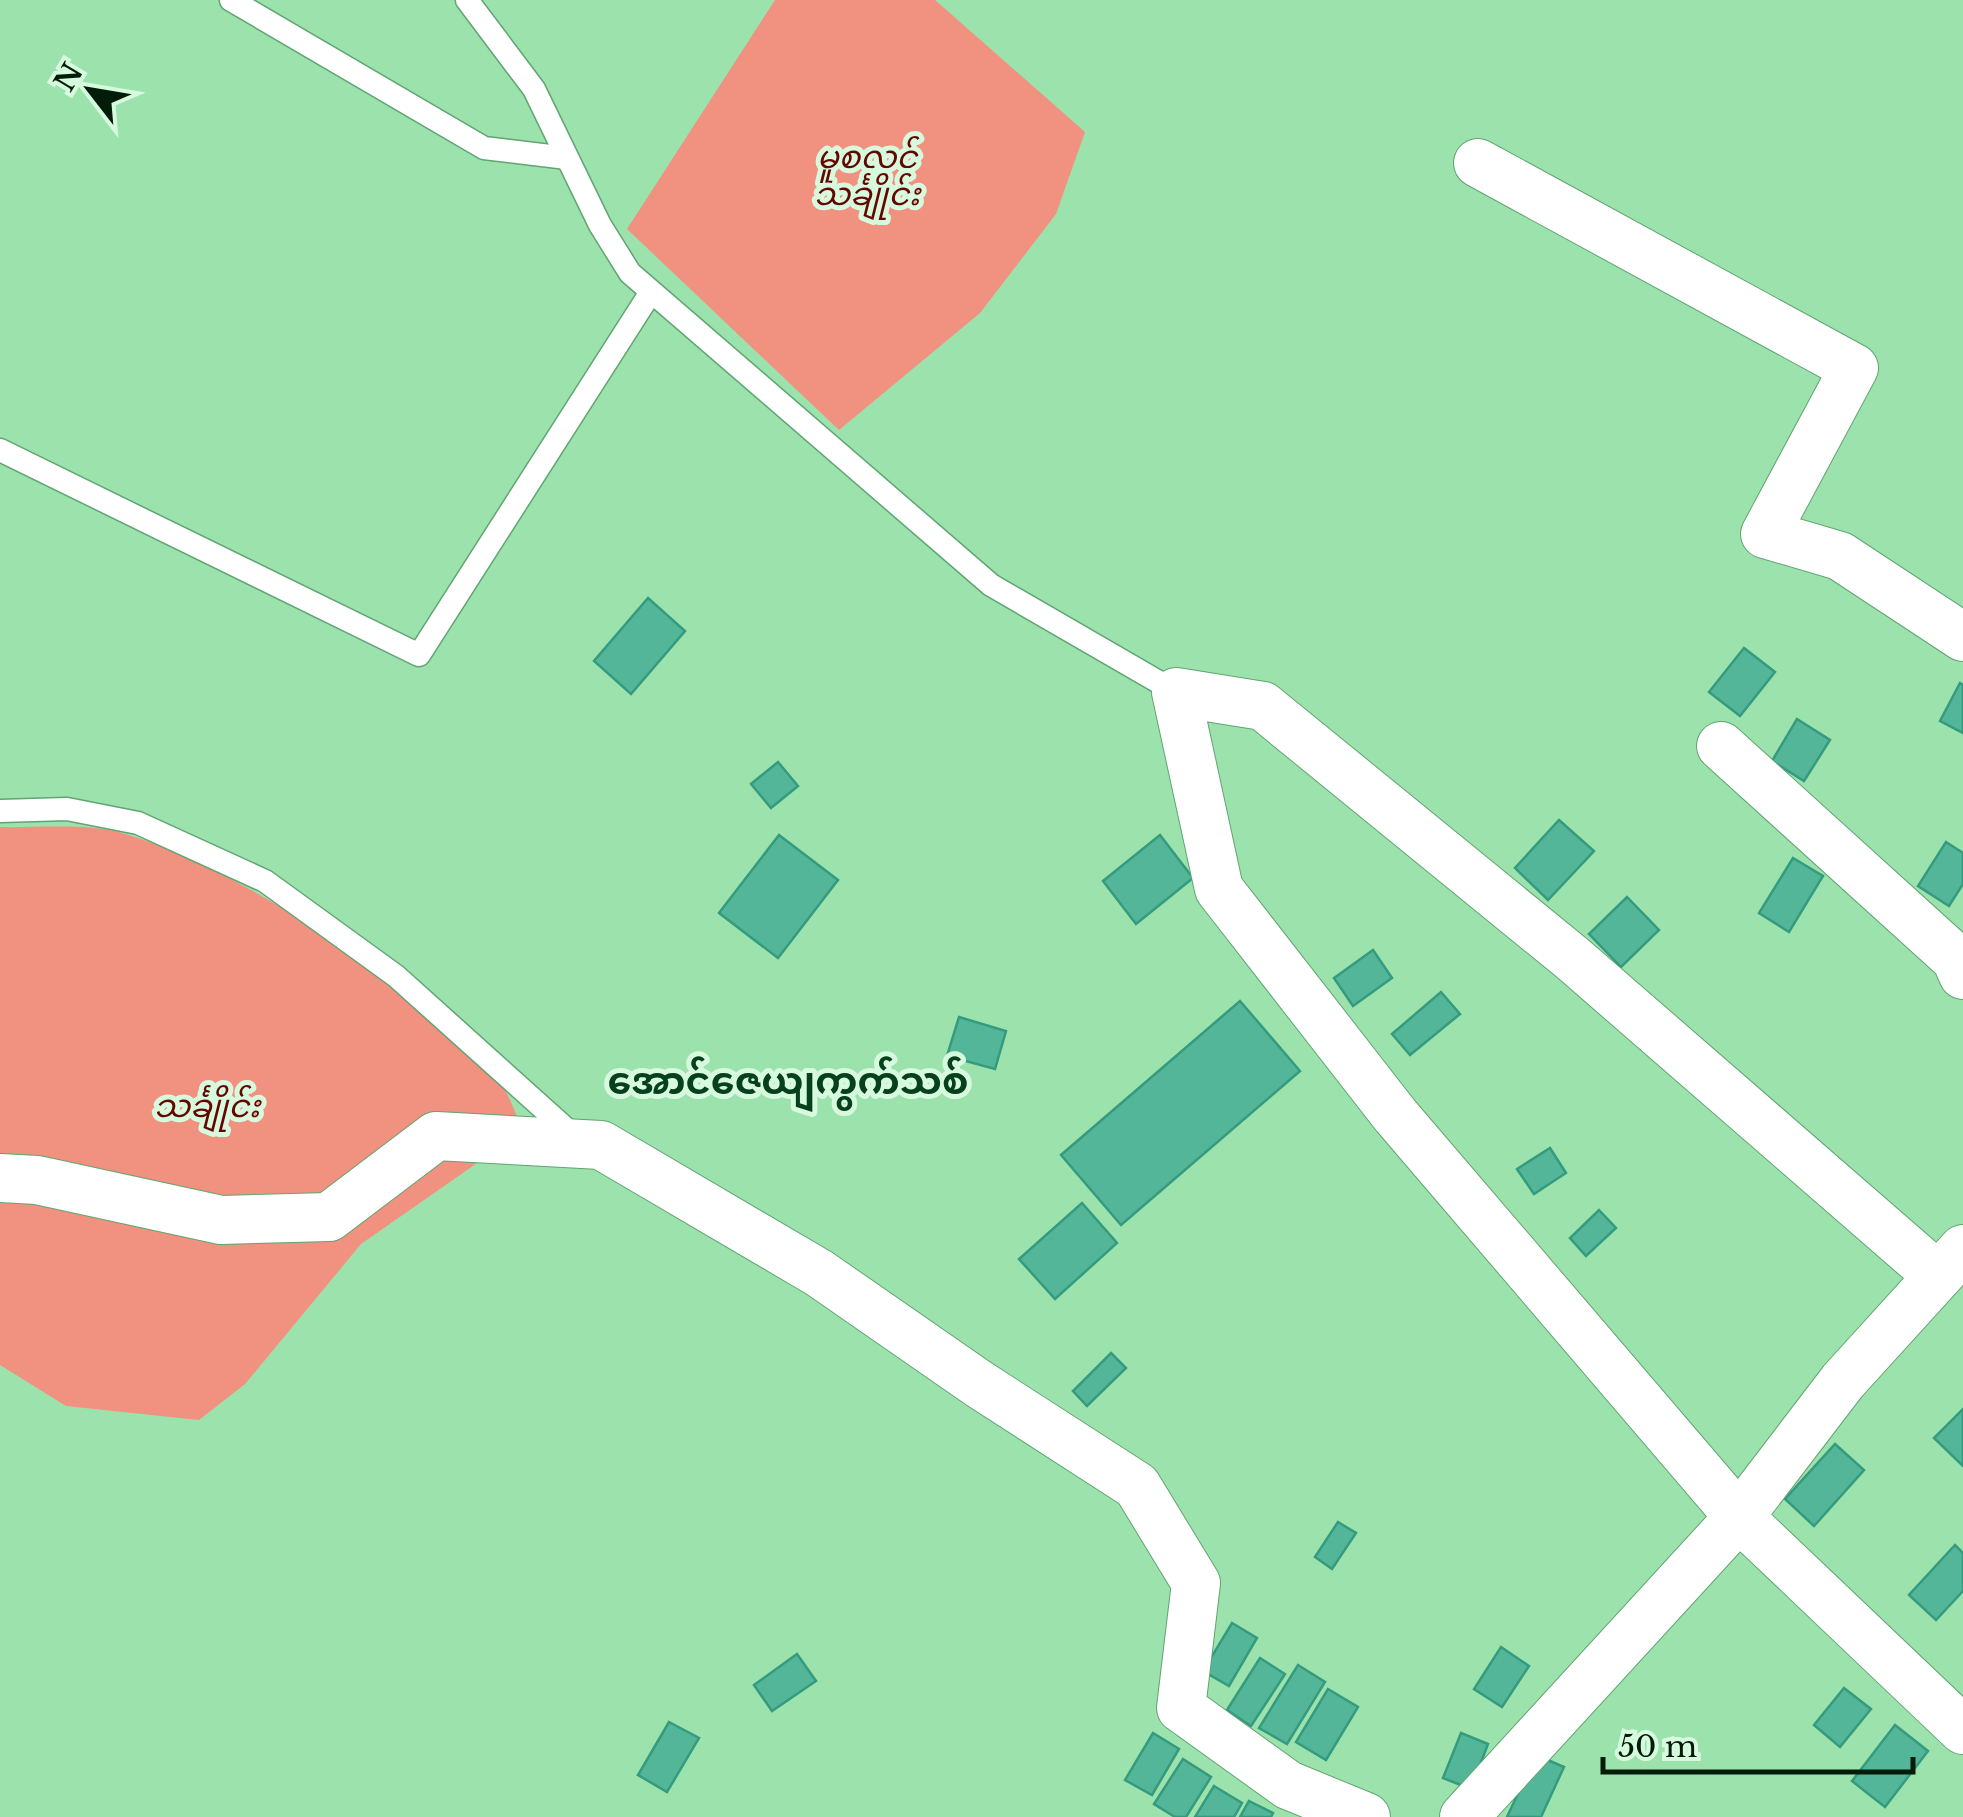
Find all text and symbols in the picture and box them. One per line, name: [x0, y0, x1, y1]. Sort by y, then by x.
north arrow: [40, 40, 140, 140]
text: N: [47, 57, 91, 98]
park label: မူစလင် သင်္ချိုင်း: [814, 135, 922, 220]
district label: အောင်ဇေယျကွက်သစ်: [608, 1056, 968, 1112]
park label: သင်္ချိုင်း: [154, 1084, 262, 1132]
scale bar: [1603, 1712, 1913, 1774]
text: 50 m: [1618, 1728, 1697, 1765]

